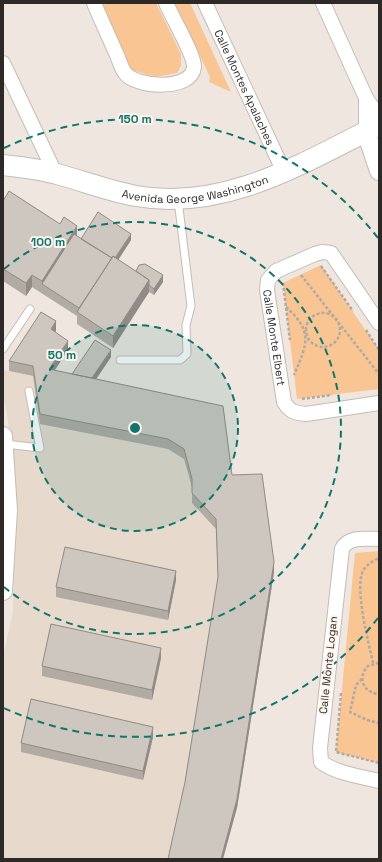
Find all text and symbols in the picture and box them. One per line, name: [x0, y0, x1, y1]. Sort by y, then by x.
street label: Calle Montes Apalaches: [211, 27, 277, 147]
text: 150 m: [118, 111, 152, 127]
street label: Avenida George Washington: [120, 172, 270, 206]
text: 100 m: [31, 234, 65, 250]
street label: Calle Monte Elbert: [260, 289, 288, 387]
text: 50 m: [48, 347, 76, 363]
centre of rings: [128, 421, 142, 435]
street label: Calle Monte Logan: [316, 615, 340, 715]

